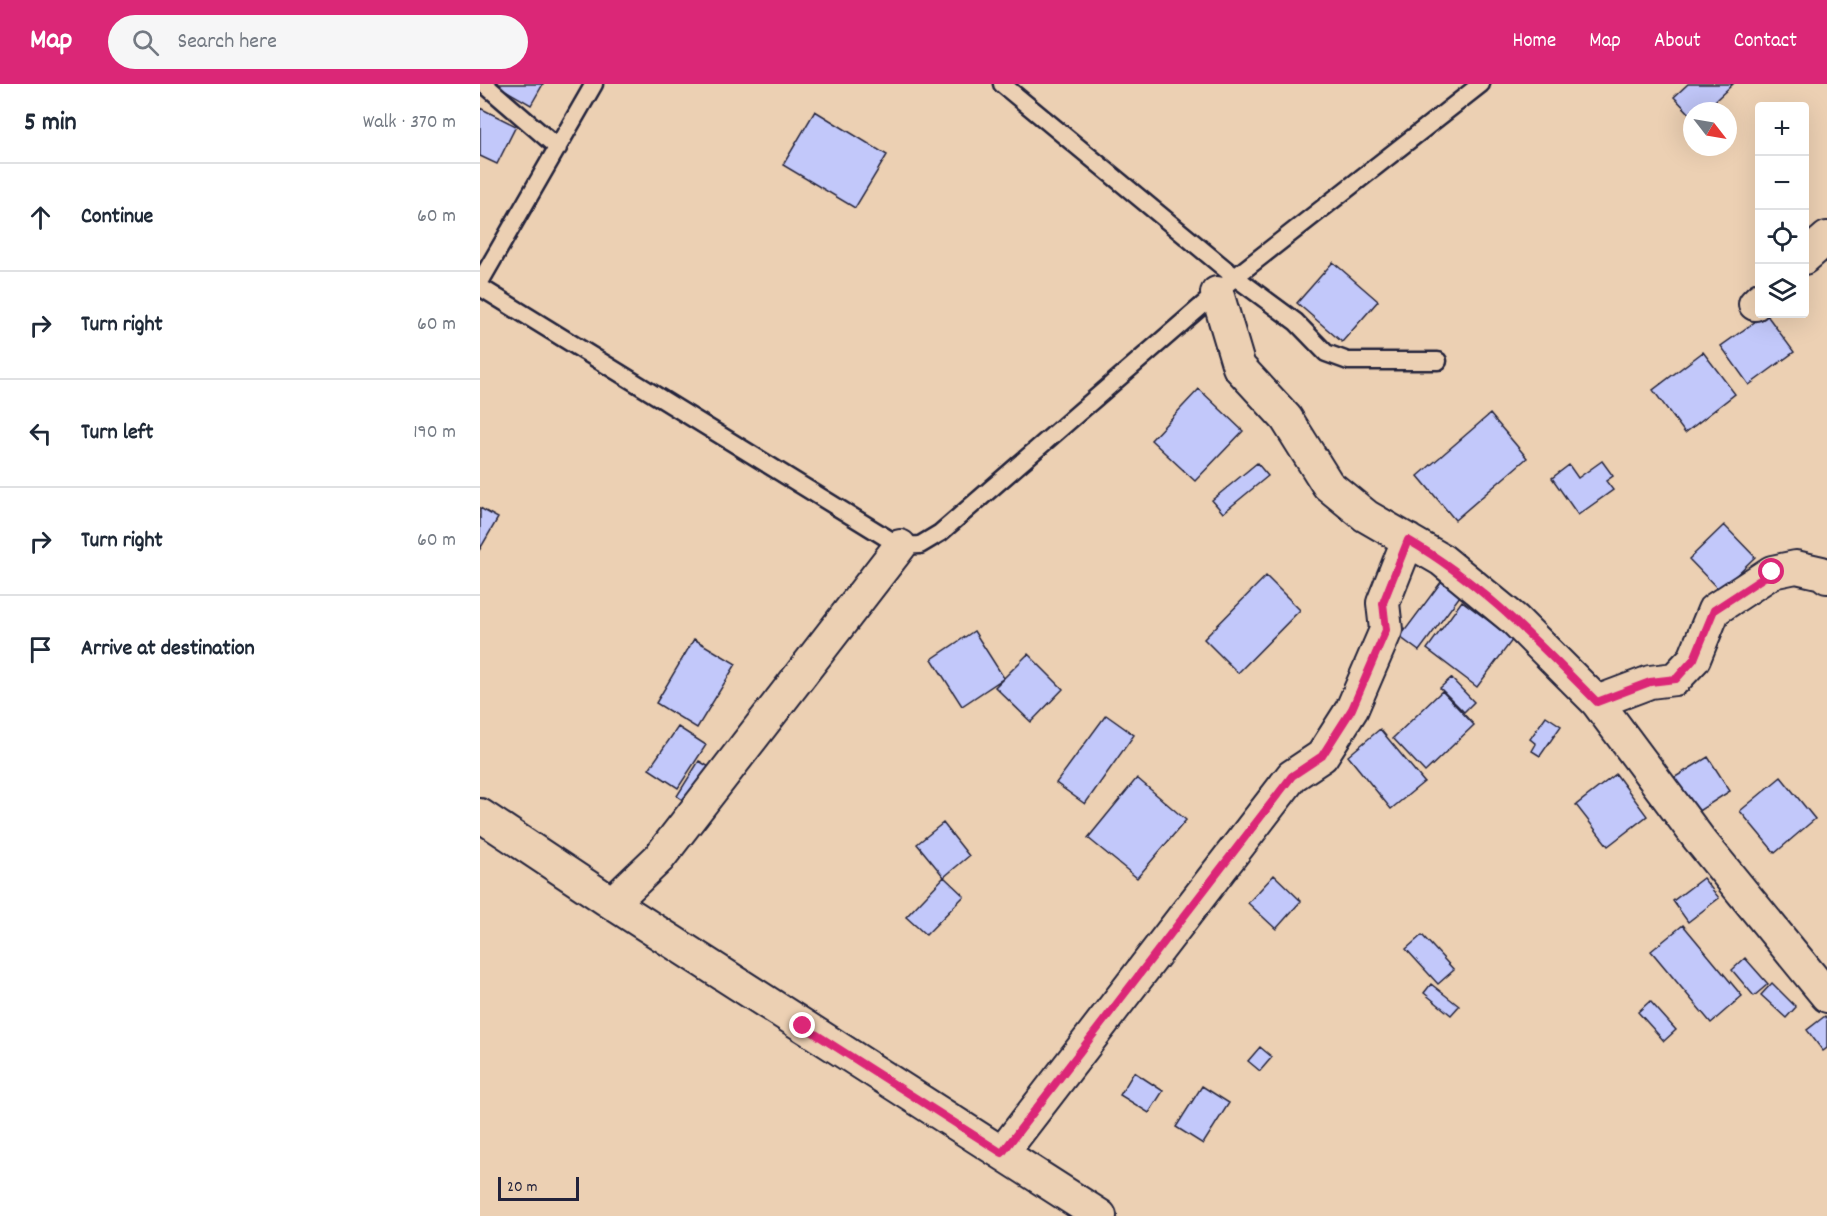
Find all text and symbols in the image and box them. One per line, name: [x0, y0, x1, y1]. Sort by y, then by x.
search box: [108, 15, 528, 69]
text: Map: [30, 22, 72, 62]
icon: search: [129, 26, 162, 59]
text: Search here: [177, 27, 277, 58]
text: Home: [1512, 27, 1556, 57]
text: Map: [1589, 27, 1621, 57]
text: About: [1654, 27, 1701, 57]
text: Contact: [1734, 27, 1797, 57]
north arrow: [1683, 102, 1737, 156]
map controls: [1755, 102, 1809, 318]
button: +: [1755, 102, 1809, 156]
text: 5 min: [24, 105, 77, 142]
text: Walk · 370 m: [363, 109, 456, 137]
button: −: [1755, 156, 1809, 210]
icon: ahead: [24, 201, 57, 234]
text: Continue: [81, 202, 153, 233]
text: 60 m: [417, 203, 456, 231]
button: locate: [1755, 210, 1809, 264]
button: layers: [1755, 264, 1809, 318]
icon: right: [24, 309, 57, 342]
text: Turn right: [81, 310, 163, 341]
text: 60 m: [417, 311, 456, 339]
icon: left: [24, 417, 57, 450]
text: Turn left: [81, 418, 153, 449]
text: 190 m: [413, 419, 456, 447]
icon: right: [24, 525, 57, 558]
text: Turn right: [81, 526, 163, 557]
text: 60 m: [417, 527, 456, 555]
route start: [1758, 558, 1784, 584]
icon: arrive: [24, 633, 57, 666]
text: Arrive at destination: [81, 634, 255, 665]
route end: [789, 1012, 815, 1038]
scale bar: [498, 1174, 579, 1202]
text: 20 m: [507, 1176, 537, 1199]

